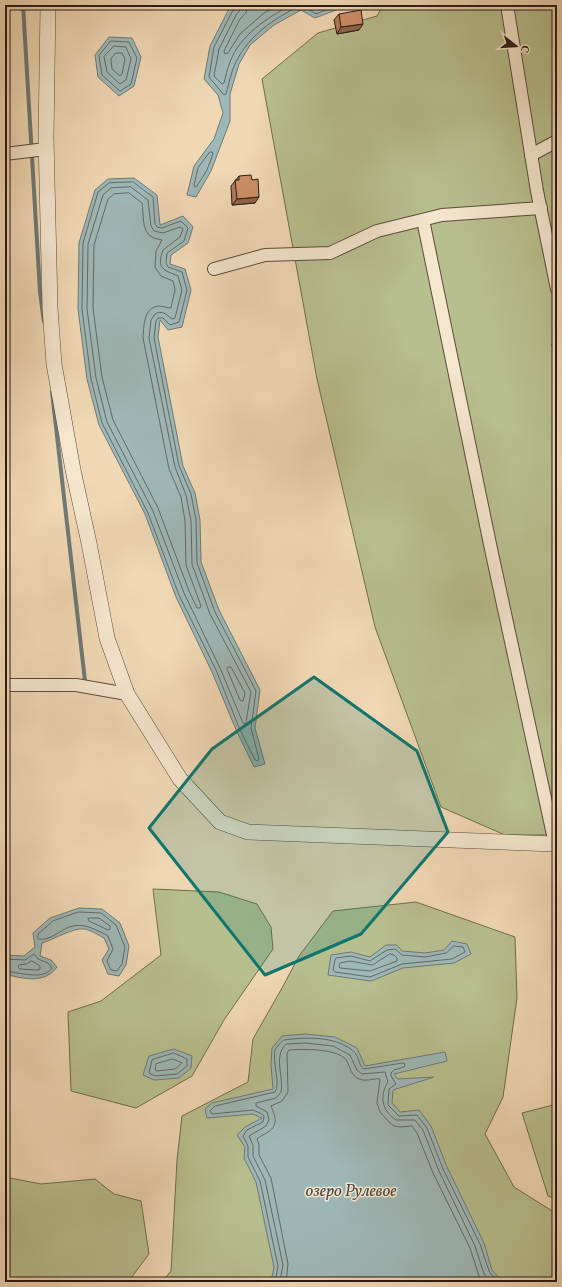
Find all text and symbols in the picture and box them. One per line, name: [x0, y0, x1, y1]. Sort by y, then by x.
north arrow: [496, 26, 536, 66]
text: С: [516, 43, 532, 54]
water label: озеро Рулевое: [305, 1180, 397, 1203]

